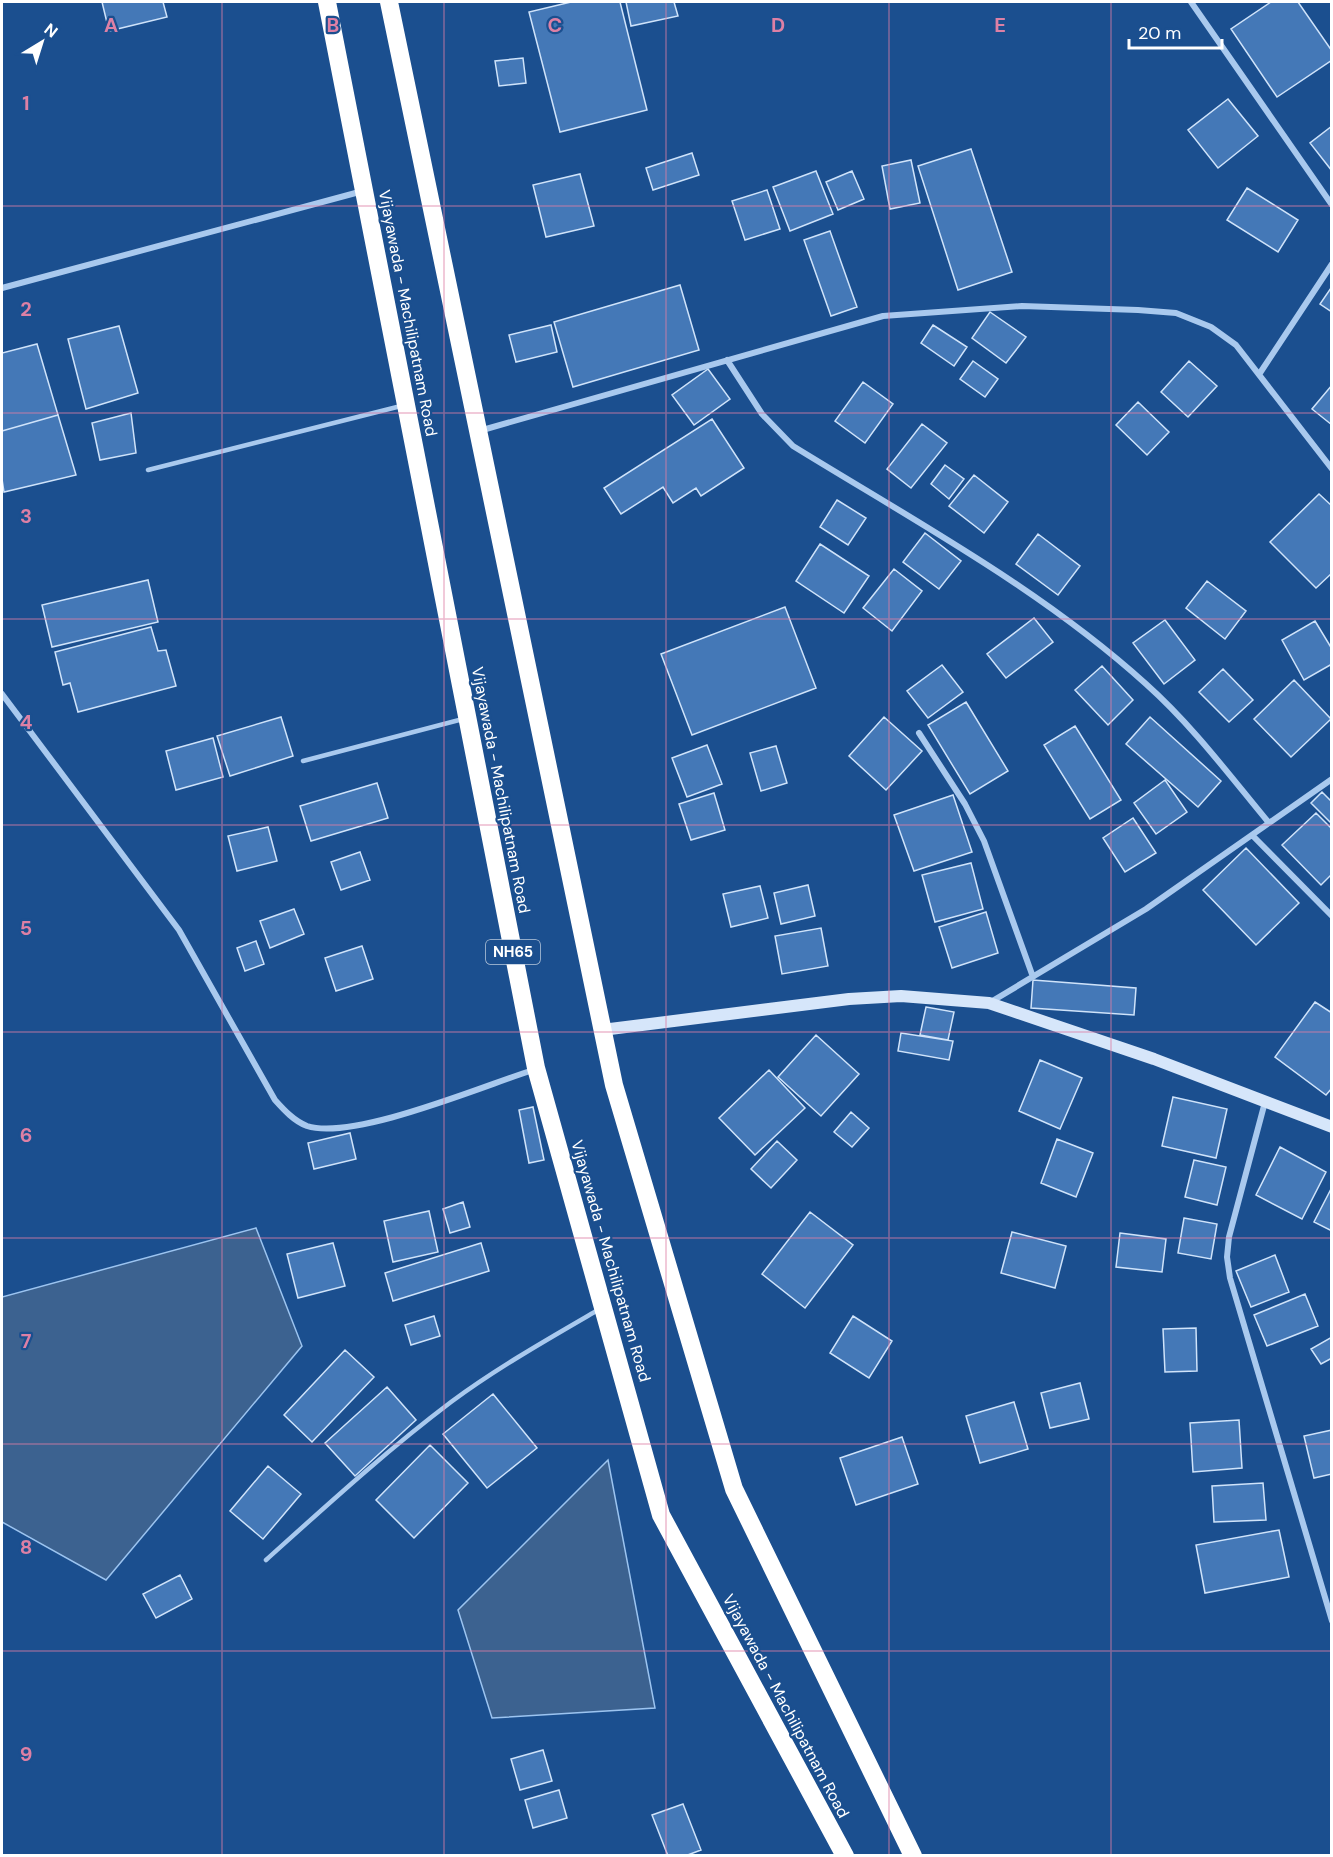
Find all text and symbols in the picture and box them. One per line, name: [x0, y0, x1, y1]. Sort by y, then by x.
north arrow: [12, 12, 72, 72]
text: A: [104, 12, 118, 38]
text: B: [327, 12, 339, 38]
text: C: [548, 12, 562, 38]
text: D: [771, 12, 785, 38]
text: E: [994, 12, 1006, 38]
scale bar: [1129, 12, 1222, 50]
text: N: [40, 19, 62, 42]
text: 20 m: [1138, 21, 1181, 45]
text: 1: [22, 90, 30, 116]
street label: Vijayawada - Machilipatnam Road: [374, 188, 442, 438]
text: 2: [20, 296, 32, 322]
text: 3: [20, 503, 32, 529]
street label: Vijayawada - Machilipatnam Road: [467, 665, 535, 915]
text: 4: [20, 709, 33, 735]
text: 5: [20, 915, 32, 941]
road number: NH65: [486, 940, 540, 964]
text: 6: [20, 1122, 32, 1148]
street label: Vijayawada - Machilipatnam Road: [566, 1138, 656, 1384]
text: 7: [21, 1328, 32, 1354]
text: 8: [20, 1534, 32, 1560]
street label: Vijayawada - Machilipatnam Road: [718, 1590, 854, 1822]
text: 9: [20, 1741, 32, 1767]

